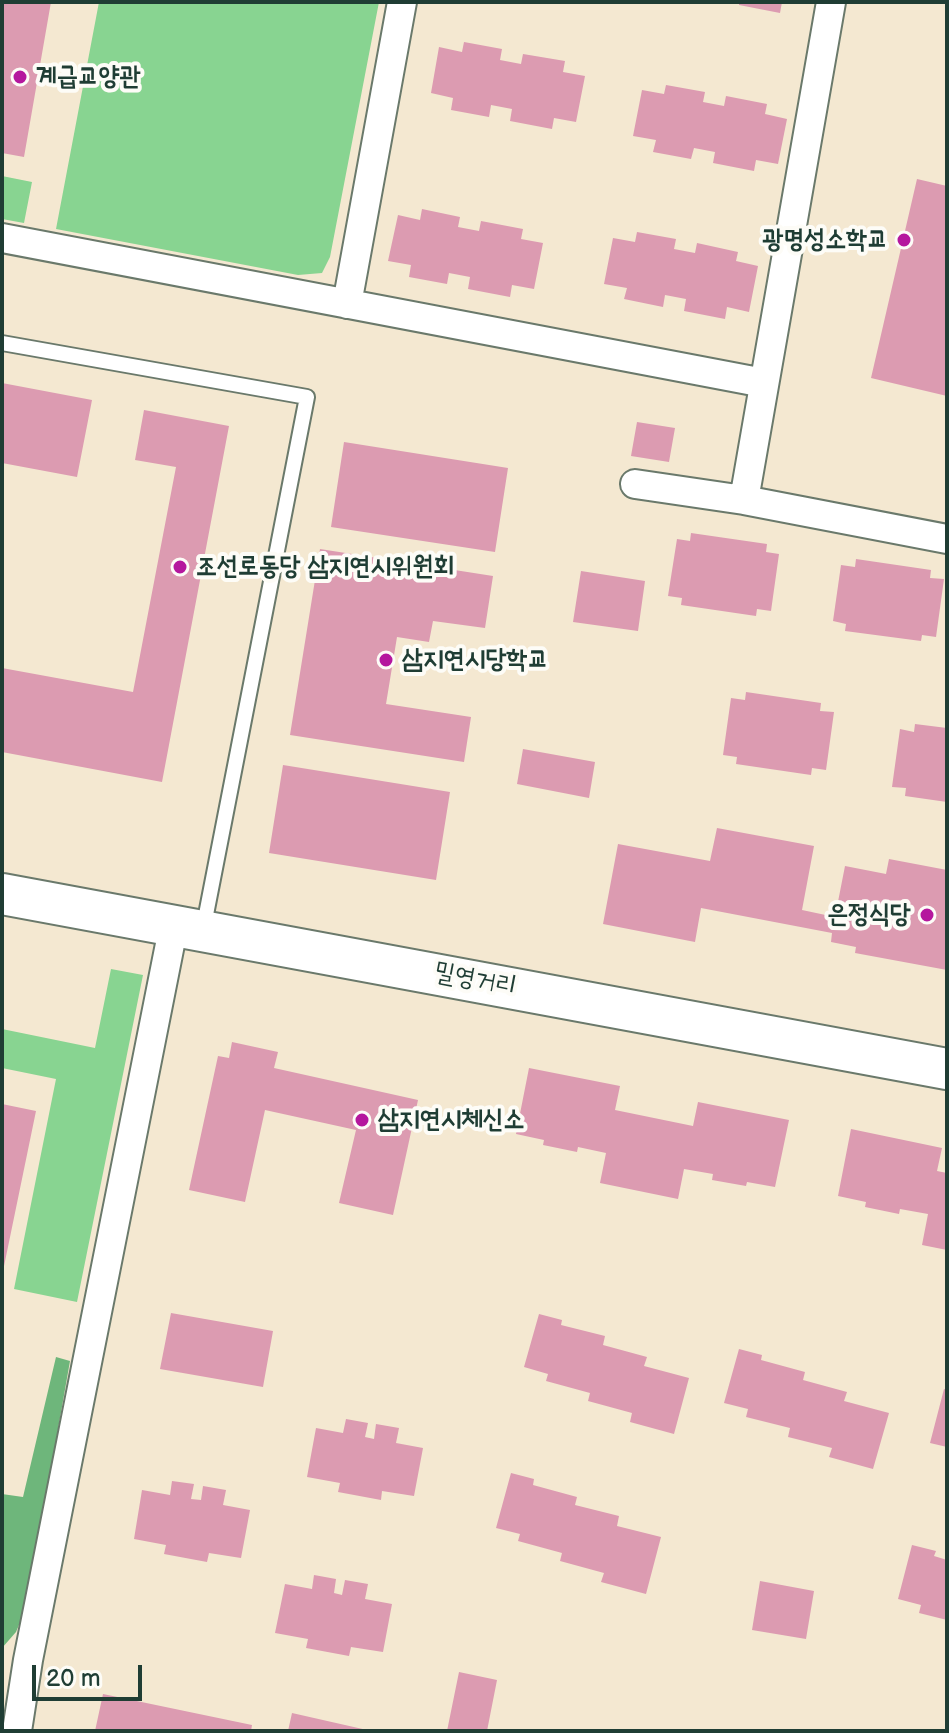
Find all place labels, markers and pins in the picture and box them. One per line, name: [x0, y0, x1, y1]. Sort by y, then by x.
place label: 계급교양관: [36, 61, 141, 93]
marker: 계급교양관: [11, 68, 29, 86]
place label: 광명성소학교: [762, 224, 888, 256]
marker: 광명성소학교: [895, 231, 913, 249]
place label: 조선로동당 삼지연시위원회: [196, 551, 454, 583]
marker: 조선로동당 삼지연시위원회: [171, 558, 189, 576]
place label: 삼지연시당학교: [402, 644, 548, 676]
marker: 삼지연시당학교: [377, 651, 395, 669]
place label: 은정식당: [827, 899, 911, 931]
marker: 은정식당: [918, 906, 936, 924]
place label: 삼지연시체신소: [378, 1104, 524, 1136]
marker: 삼지연시체신소: [353, 1111, 371, 1129]

